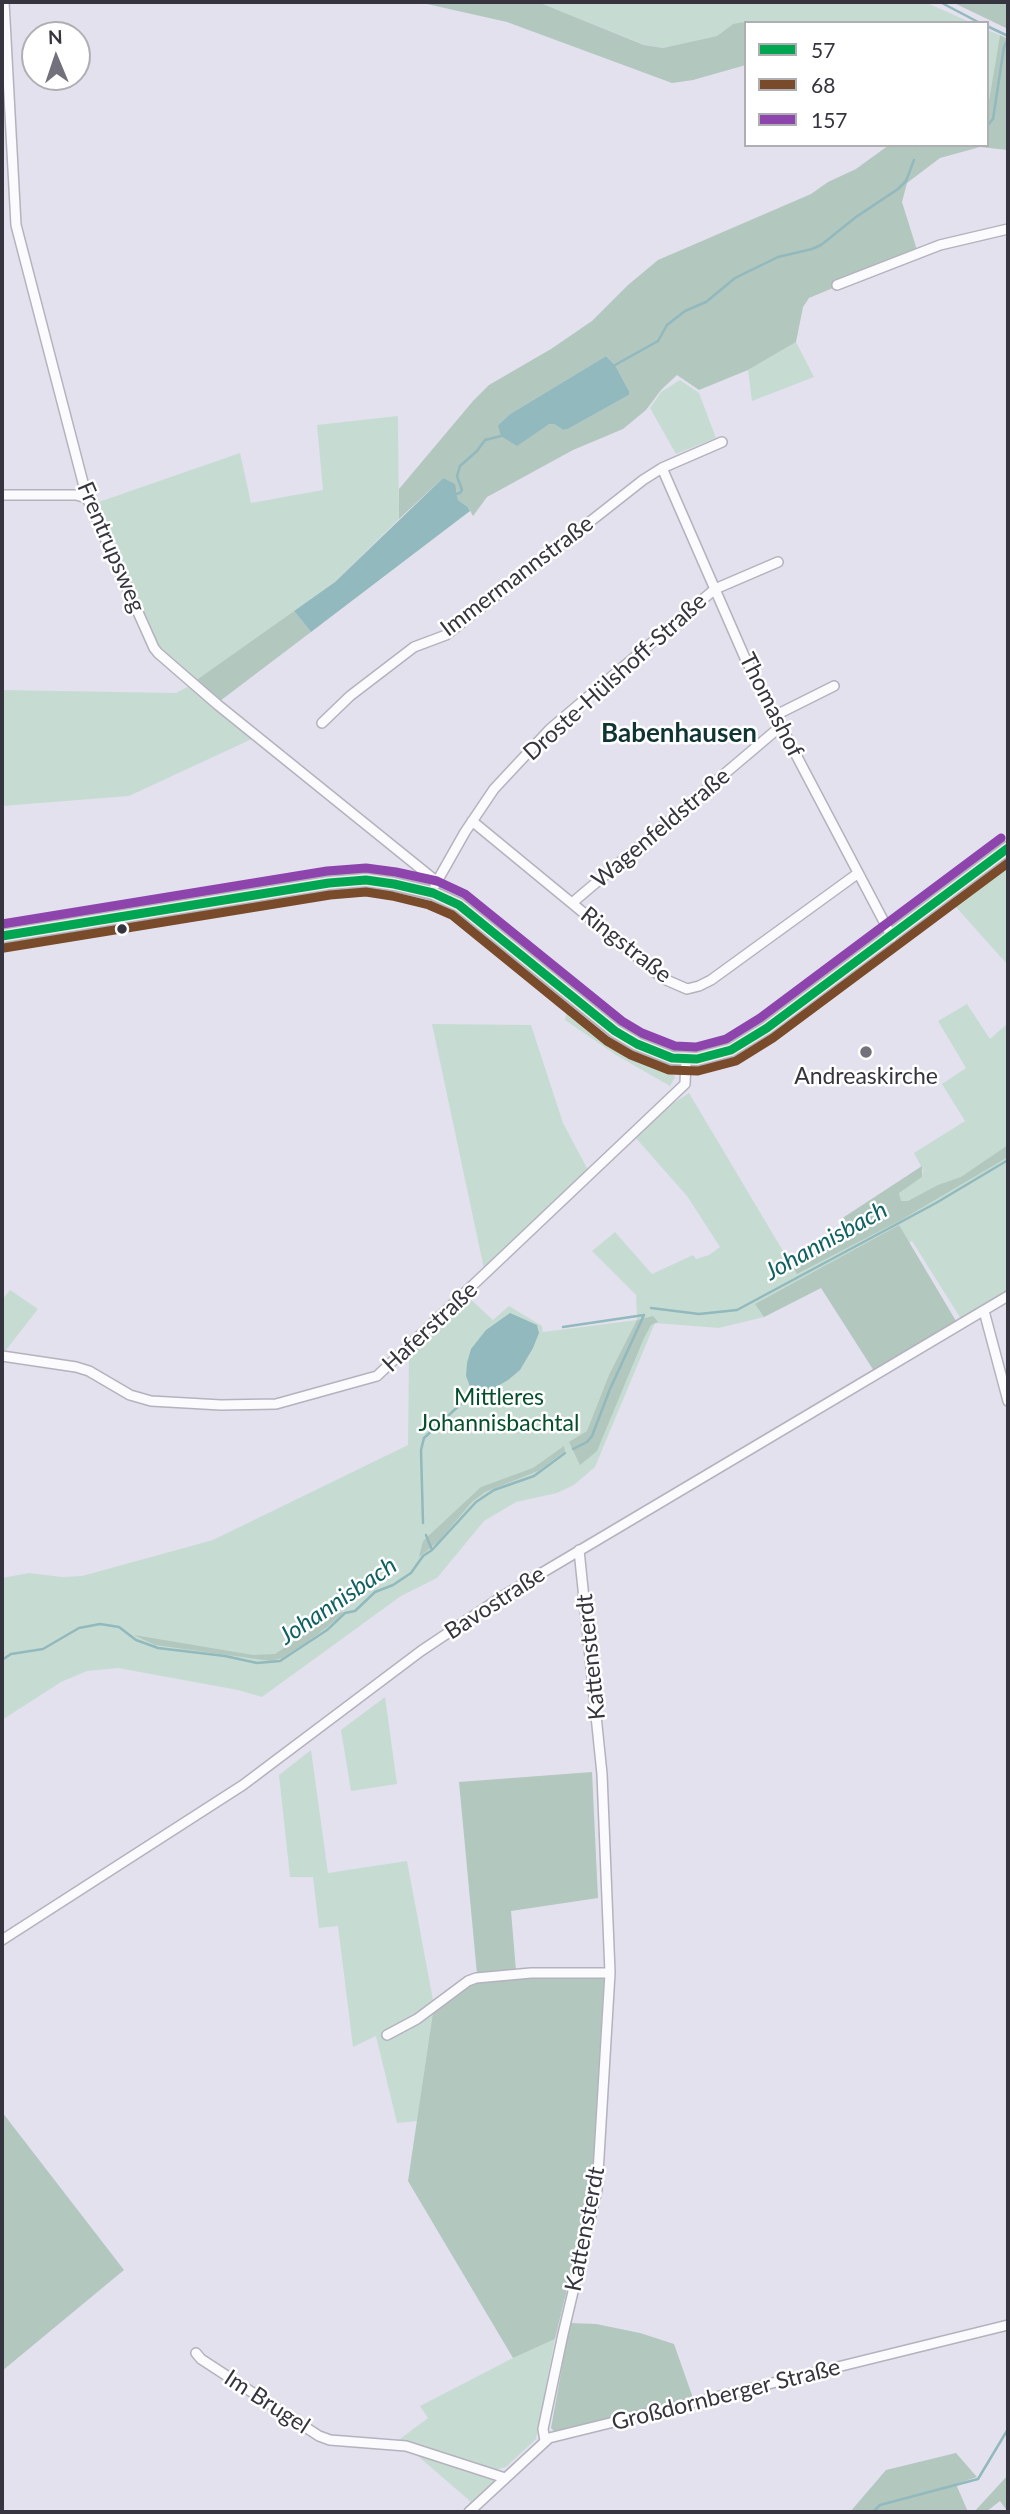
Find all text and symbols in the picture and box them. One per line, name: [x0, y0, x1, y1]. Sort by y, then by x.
north arrow: [21, 21, 91, 91]
legend: [744, 21, 989, 147]
text: N: [48, 25, 63, 48]
text: 57: [811, 37, 835, 62]
text: 68: [811, 72, 835, 97]
text: 157: [811, 107, 848, 132]
street label: Frentrupsweg: [71, 478, 151, 616]
street label: Immermannstraße: [435, 510, 599, 642]
street label: Droste-Hülshoff-Straße: [518, 587, 712, 767]
street label: Thomashof: [733, 648, 809, 762]
district label: Babenhausen: [601, 718, 757, 750]
street label: Wagenfeldstraße: [586, 762, 736, 894]
street label: Ringstraße: [575, 901, 677, 989]
unlabelled marker: [115, 922, 129, 936]
marker: Andreaskirche: [858, 1044, 874, 1060]
place label: Andreaskirche: [794, 1063, 938, 1091]
water label: Johannisbach: [760, 1195, 892, 1287]
street label: Haferstraße: [377, 1276, 483, 1378]
park label: Mittleres Johannisbachtal: [419, 1384, 579, 1438]
water label: Johannisbach: [274, 1551, 402, 1651]
street label: Bavostraße: [440, 1560, 550, 1646]
street label: Kattensterdt: [571, 1593, 611, 1721]
street label: Kattensterdt: [559, 2164, 611, 2294]
street label: Großdornberger Straße: [609, 2353, 843, 2437]
street label: Im Brugel: [219, 2364, 315, 2440]

